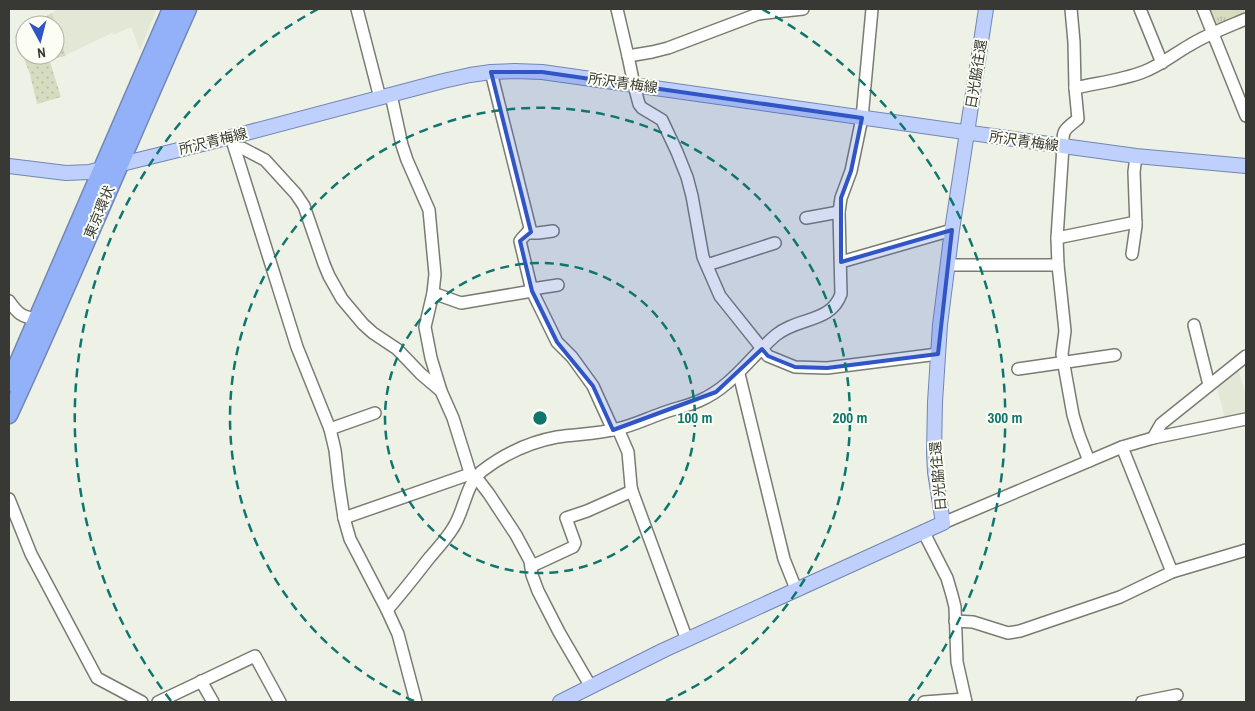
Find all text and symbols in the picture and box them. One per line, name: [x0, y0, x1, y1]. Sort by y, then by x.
north arrow: [15, 15, 65, 65]
street label: 日光脇往還: [962, 38, 990, 110]
text: N: [36, 43, 47, 62]
street label: 所沢青梅線: [587, 69, 659, 97]
street label: 所沢青梅線: [177, 124, 249, 158]
street label: 所沢青梅線: [988, 127, 1060, 155]
street label: 東京環状: [80, 183, 118, 241]
text: 100 m: [678, 407, 712, 428]
text: 200 m: [833, 407, 867, 428]
text: 300 m: [988, 407, 1022, 428]
centre of rings: [531, 409, 549, 427]
street label: 日光脇往還: [926, 440, 950, 512]

